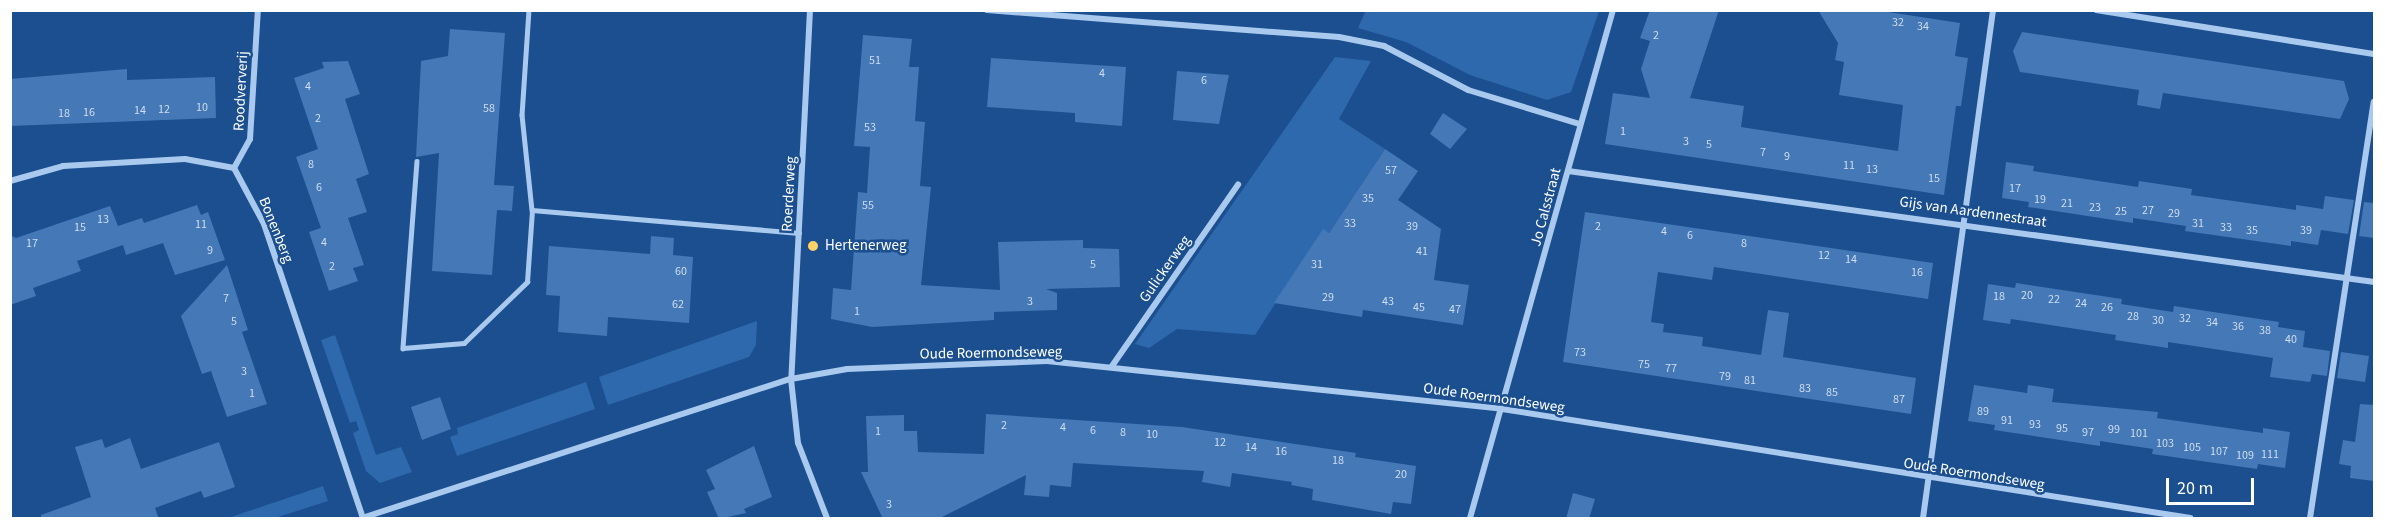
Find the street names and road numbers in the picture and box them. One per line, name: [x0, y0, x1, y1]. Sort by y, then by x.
street label: Roodververij: [230, 51, 252, 131]
street label: Roerderweg: [778, 156, 800, 232]
street label: Jo Calsstraat: [1527, 166, 1565, 248]
street label: Gijs van Aardennestraat: [1898, 193, 2048, 231]
street label: Bonenberg: [255, 195, 297, 265]
street label: Gulickerweg: [1135, 232, 1195, 306]
street label: Oude Roermondseweg: [920, 343, 1062, 363]
street label: Oude Roermondseweg: [1422, 379, 1566, 417]
street label: Oude Roermondseweg: [1902, 454, 2046, 494]

